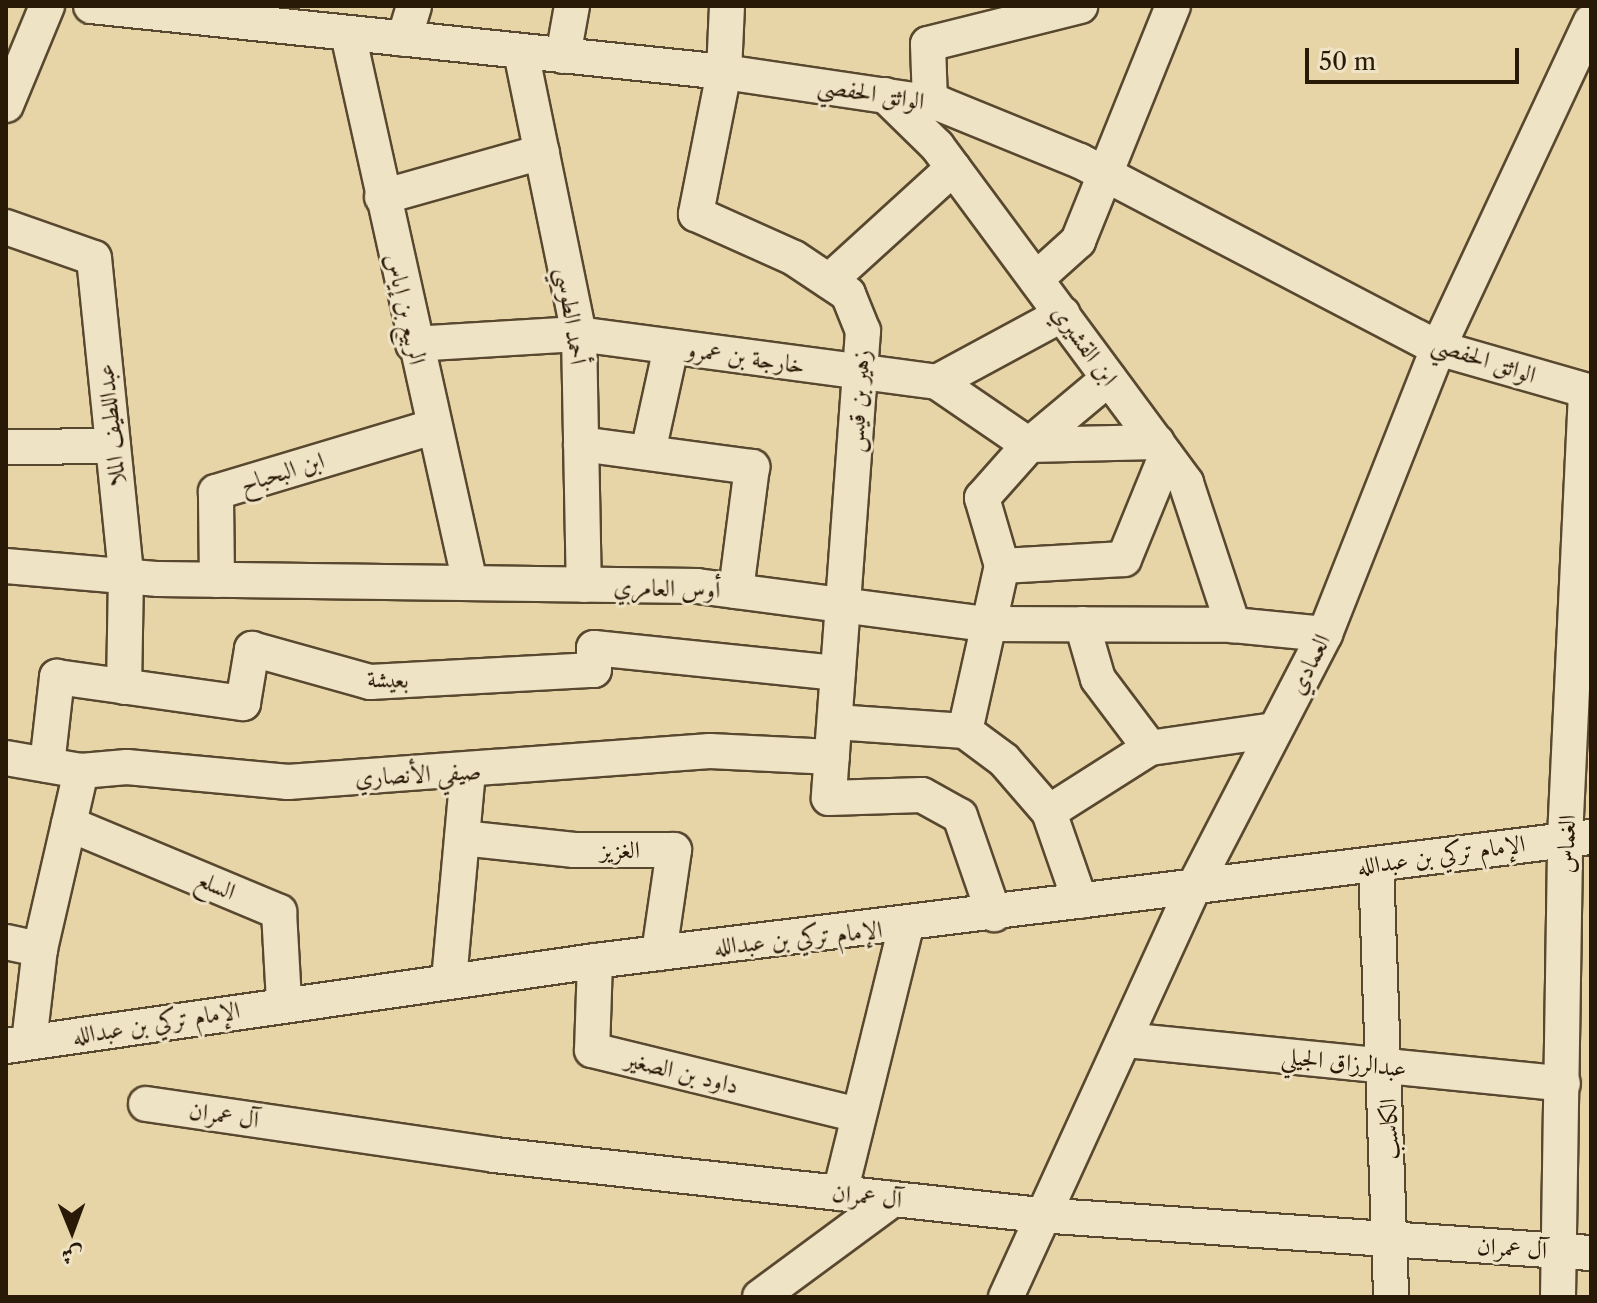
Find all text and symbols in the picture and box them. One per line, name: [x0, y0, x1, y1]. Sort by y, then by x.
scale bar: [1309, 32, 1523, 82]
text: 50 m: [1319, 47, 1376, 76]
street label: الواثق الحفصي: [816, 70, 926, 116]
street label: الربيع بن إياس: [380, 251, 432, 367]
street label: أحمد الطوسي: [551, 266, 593, 366]
street label: ابن القشيري: [1046, 299, 1124, 391]
street label: الواثق الحفصي: [1428, 329, 1540, 389]
street label: خارجة بن عمرو: [685, 334, 807, 380]
street label: زهير بن قيس: [840, 349, 876, 453]
street label: عبداللطيف الملا: [90, 362, 132, 488]
street label: ابن البحباح: [236, 446, 328, 498]
street label: أوس العامري: [613, 572, 721, 604]
street label: العمادي: [1282, 629, 1336, 699]
street label: بعيشة: [367, 664, 409, 694]
street label: صيفي الأنصاري: [354, 756, 482, 792]
street label: الغماس: [1551, 814, 1581, 874]
street label: الإمام تركي بن عبدالله: [1355, 829, 1527, 881]
street label: الغزيز: [600, 836, 640, 864]
street label: السلع: [192, 864, 240, 906]
street label: الإمام تركي بن عبدالله: [712, 915, 884, 961]
street label: الإمام تركي بن عبدالله: [70, 996, 242, 1050]
street label: عبدالرزاق الجيلي: [1280, 1041, 1408, 1083]
street label: داود بن الصغير: [622, 1044, 742, 1100]
street label: آل عمران: [187, 1096, 261, 1134]
street label: الكاسب: [1374, 1098, 1404, 1160]
street label: آل عمران: [831, 1178, 903, 1214]
north arrow: [32, 1191, 112, 1271]
street label: آل عمران: [1476, 1231, 1548, 1265]
text: ش: [61, 1242, 84, 1269]

